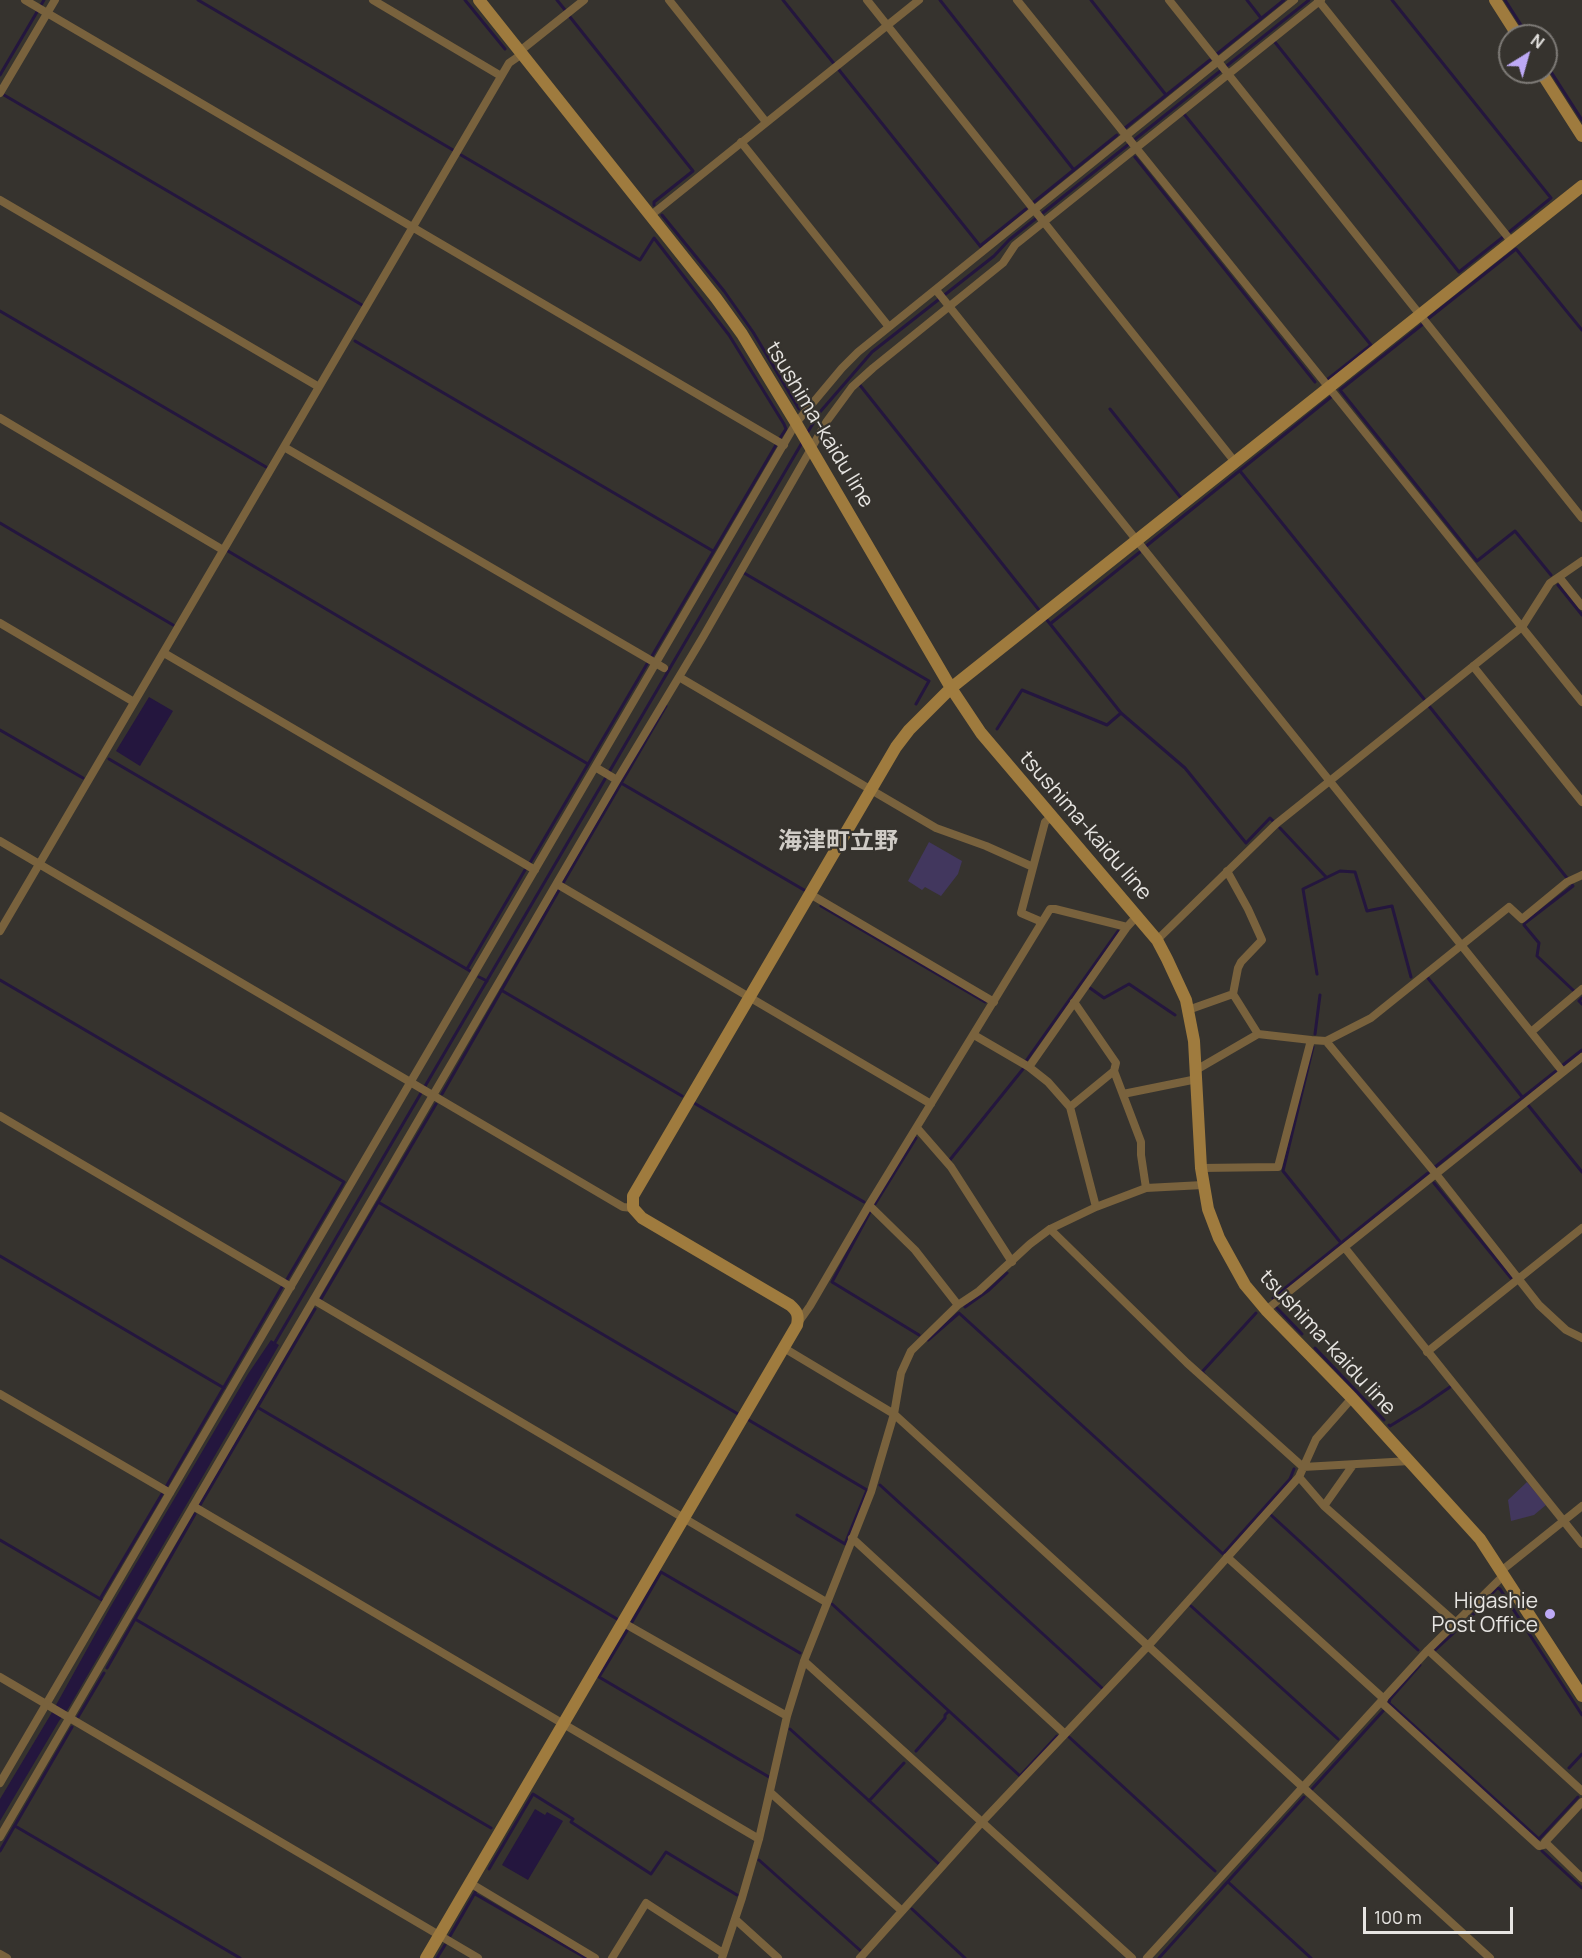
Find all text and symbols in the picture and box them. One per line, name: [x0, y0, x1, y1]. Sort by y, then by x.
north arrow: [1498, 24, 1558, 84]
text: N: [1526, 29, 1549, 53]
street label: tsushima-kaidu line: [759, 337, 879, 513]
street label: tsushima-kaidu line: [1013, 746, 1157, 906]
district label: 海津町立野: [778, 828, 898, 856]
street label: tsushima-kaidu line: [1253, 1265, 1401, 1421]
place label: Higashie Post Office: [1432, 1589, 1538, 1639]
marker: Higashie Post Office: [1543, 1607, 1557, 1621]
scale bar: [1366, 1895, 1516, 1933]
text: 100 m: [1374, 1905, 1422, 1929]

